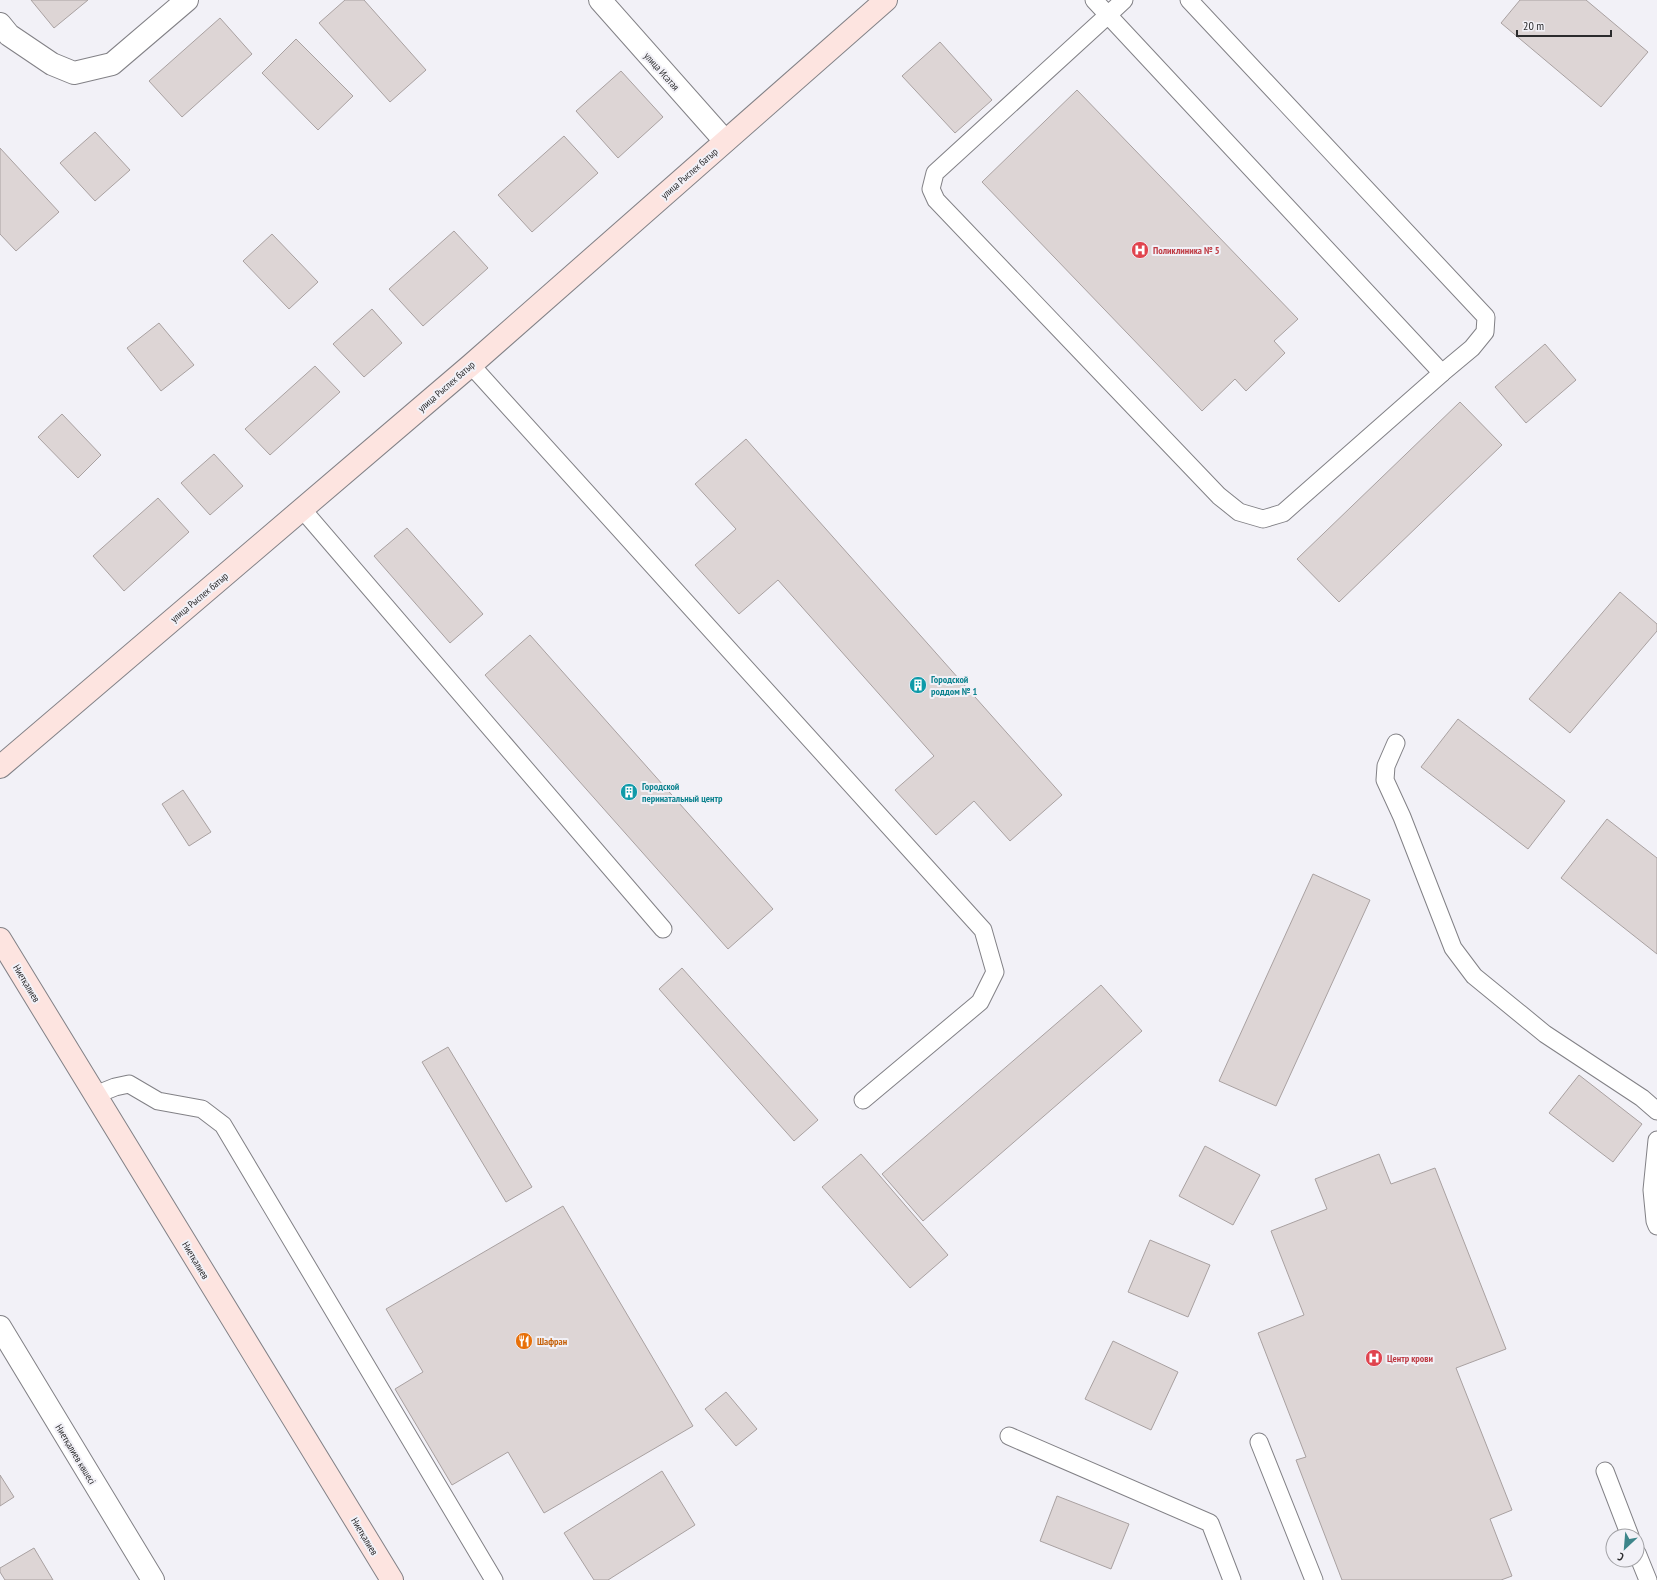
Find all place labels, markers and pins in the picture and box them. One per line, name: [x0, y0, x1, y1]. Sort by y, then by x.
hospital icon: Поликлиника № 5: [1130, 240, 1150, 260]
place label: Поликлиника № 5: [1153, 244, 1220, 257]
place label: Городской роддом № 1: [931, 673, 977, 698]
building icon: Городской роддом № 1: [908, 675, 928, 695]
place label: Городской перинатальный центр: [642, 780, 723, 805]
building icon: Городской перинатальный центр: [619, 782, 639, 802]
restaurant icon: Шафран: [514, 1331, 534, 1351]
place label: Шафран: [537, 1335, 568, 1348]
hospital icon: Центр крови: [1364, 1348, 1384, 1368]
place label: Центр крови: [1387, 1352, 1433, 1365]

